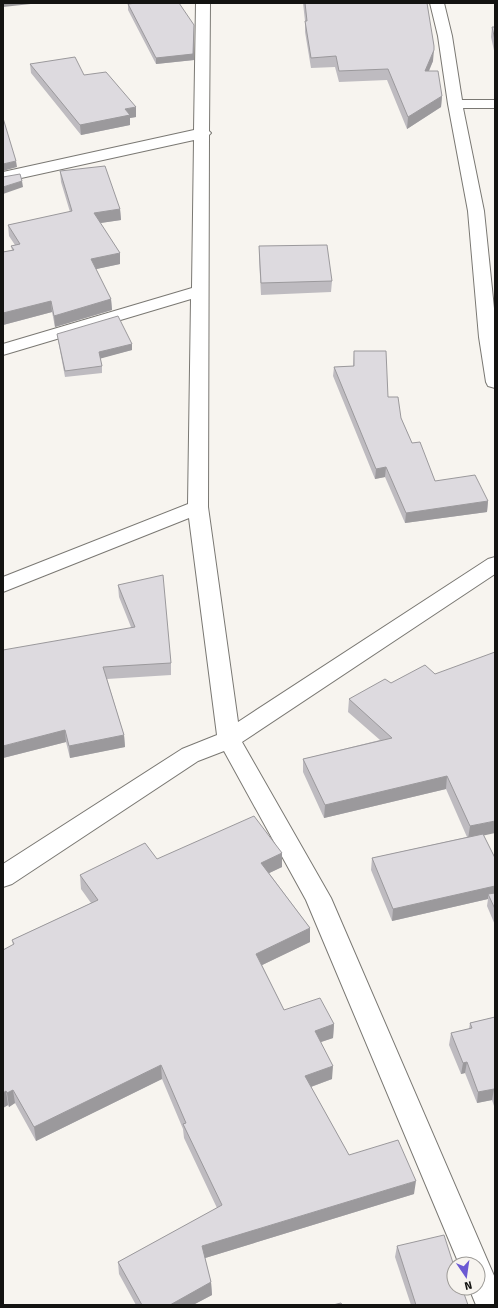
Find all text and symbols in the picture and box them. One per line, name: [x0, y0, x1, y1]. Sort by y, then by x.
north arrow: [446, 1256, 486, 1296]
text: N: [463, 1278, 473, 1292]

